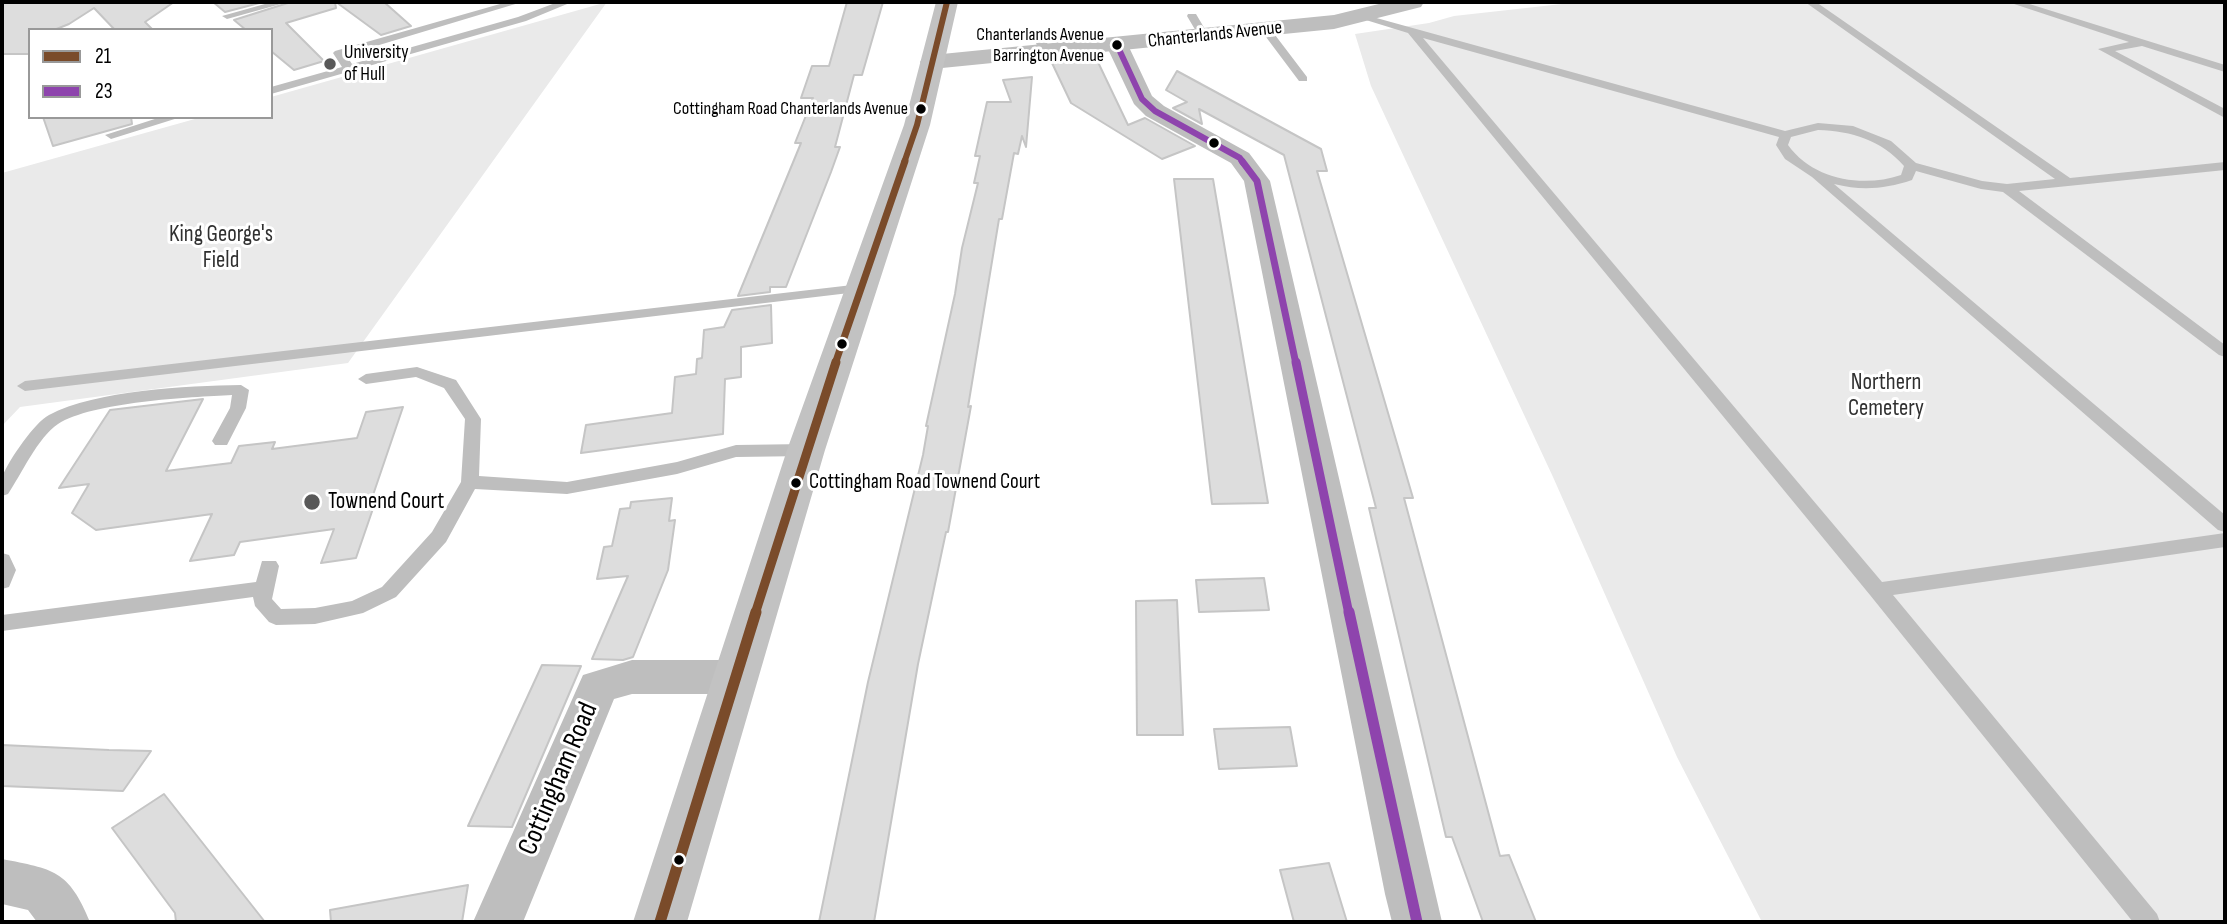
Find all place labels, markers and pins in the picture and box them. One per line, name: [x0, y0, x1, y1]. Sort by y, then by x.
place label: Chanterlands Avenue Barrington Avenue: [976, 24, 1104, 66]
marker: Chanterlands Avenue Barrington Avenue: [1110, 38, 1124, 52]
place label: University of Hull: [344, 42, 409, 86]
marker: University of Hull: [322, 56, 338, 72]
place label: Cottingham Road Chanterlands Avenue: [673, 98, 908, 120]
marker: Cottingham Road Chanterlands Avenue: [914, 102, 928, 116]
unlabelled marker: [1207, 136, 1221, 150]
unlabelled marker: [835, 337, 849, 351]
place label: Cottingham Road Townend Court: [809, 470, 1040, 496]
marker: Cottingham Road Townend Court: [789, 476, 803, 490]
place label: Townend Court: [328, 488, 444, 516]
marker: Townend Court: [302, 492, 322, 512]
unlabelled marker: [672, 853, 686, 867]

